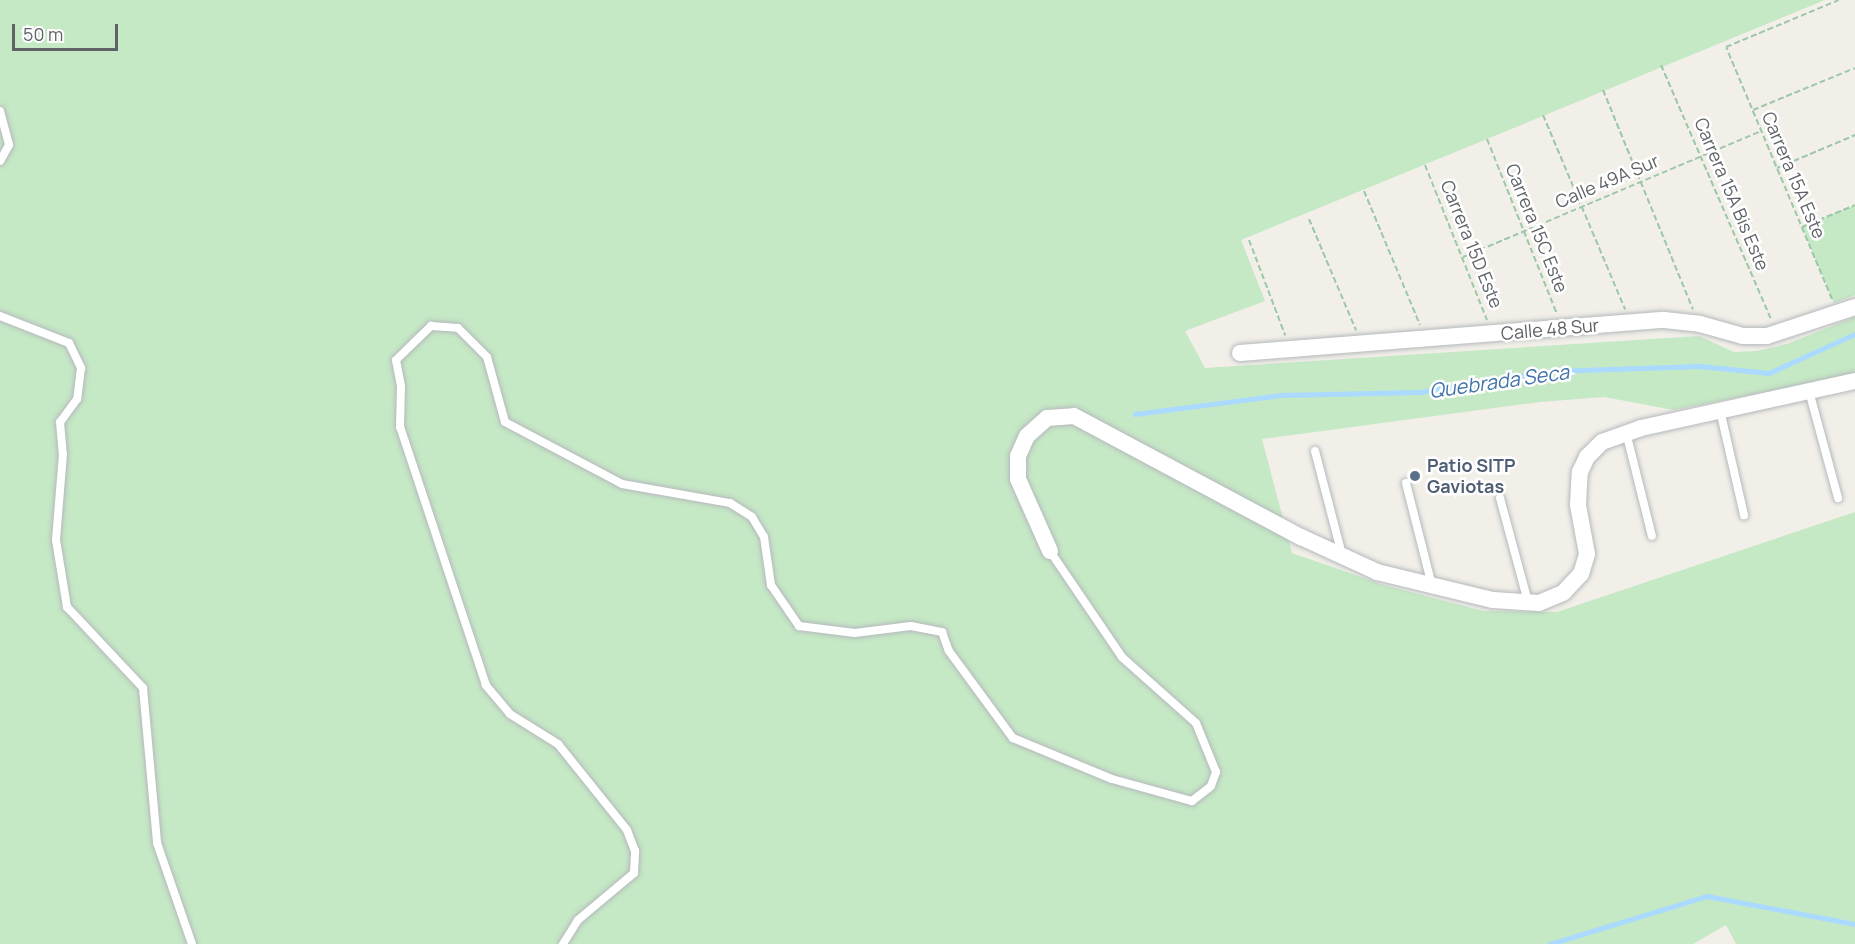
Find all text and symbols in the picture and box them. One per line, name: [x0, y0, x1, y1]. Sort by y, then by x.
scale bar: [15, 12, 122, 50]
text: 50 m: [23, 22, 63, 46]
street label: Carrera 15A Este: [1758, 108, 1830, 242]
street label: Carrera 15A Bis Este: [1690, 114, 1774, 274]
street label: Calle 49A Sur: [1552, 150, 1662, 212]
street label: Carrera 15C Este: [1501, 160, 1573, 296]
street label: Carrera 15D Este: [1436, 177, 1508, 311]
street label: Calle 48 Sur: [1500, 314, 1600, 344]
water label: Quebrada Seca: [1428, 359, 1570, 403]
place label: Patio SITP Gaviotas: [1427, 455, 1515, 498]
marker: Patio SITP Gaviotas: [1408, 469, 1422, 483]

